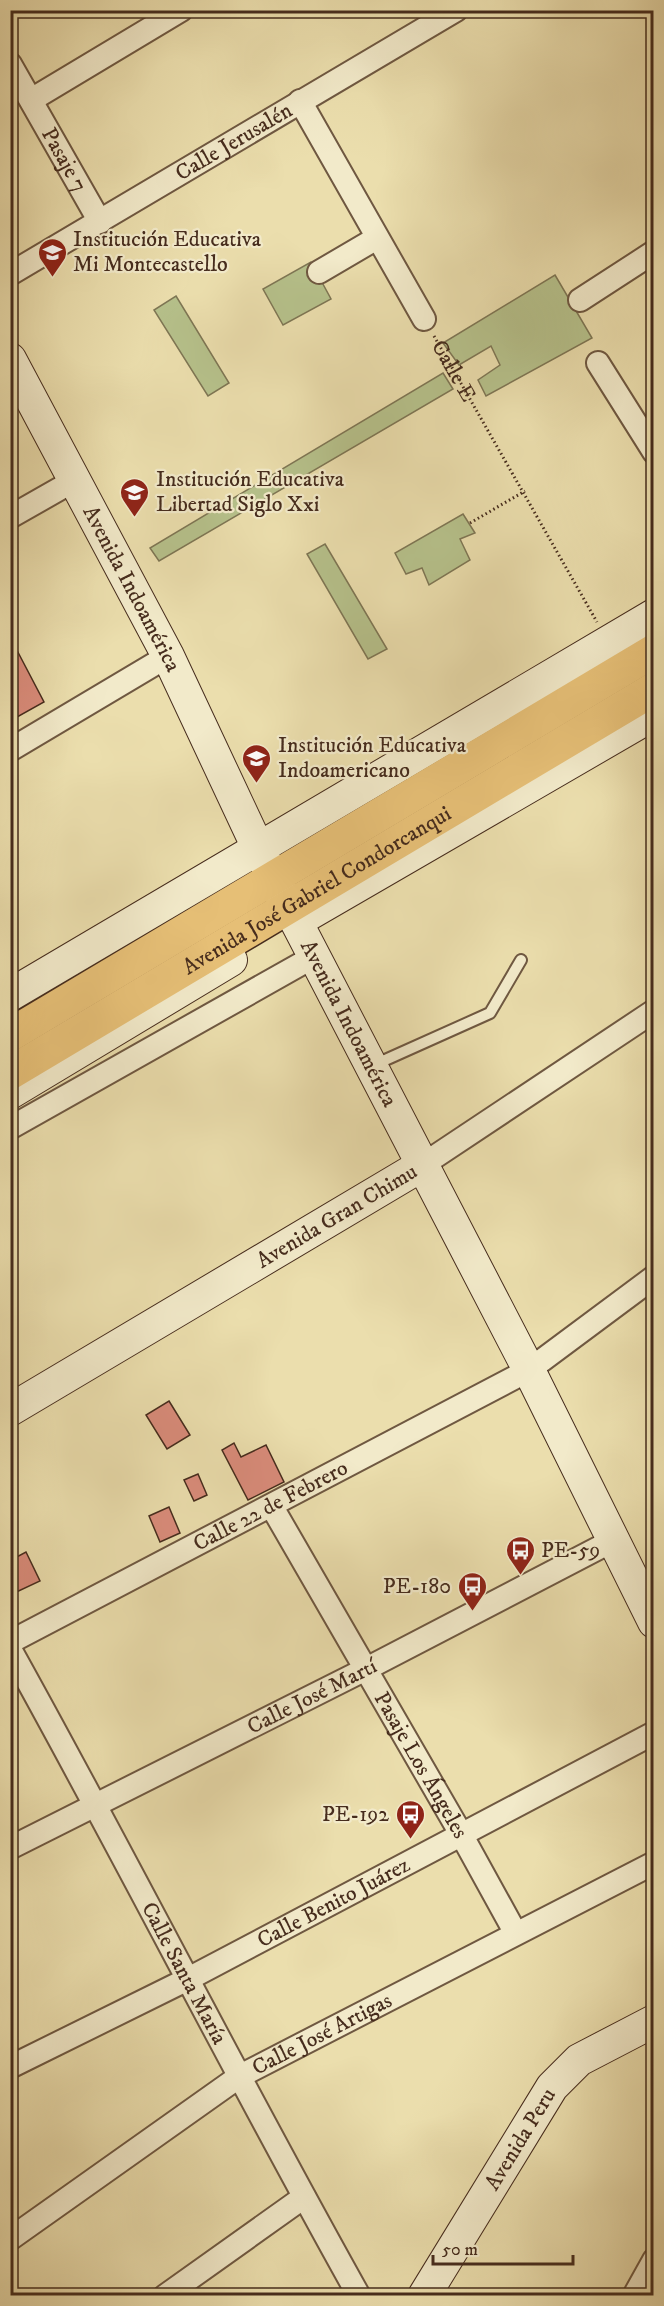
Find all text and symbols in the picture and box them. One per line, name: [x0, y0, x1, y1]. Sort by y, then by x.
street label: Calle Jerusalén: [170, 96, 297, 187]
street label: Pasaje 7: [35, 123, 93, 196]
place label: Institución Educativa Mi Montecastello: [73, 226, 262, 278]
school or university icon: Institución Educativa Mi Montecastello: [36, 236, 68, 278]
street label: Calle E: [426, 335, 482, 406]
place label: Institución Educativa Libertad Siglo Xxi: [156, 466, 345, 518]
school or university icon: Institución Educativa Libertad Siglo Xxi: [119, 476, 151, 518]
street label: Avenida Indoamérica: [77, 501, 187, 677]
place label: Institución Educativa Indoamericano: [278, 732, 467, 784]
school or university icon: Institución Educativa Indoamericano: [241, 742, 273, 784]
street label: Avenida José Gabriel Condorcanqui: [177, 800, 456, 981]
street label: Avenida Indoamérica: [295, 935, 404, 1112]
street label: Avenida Gran Chimu: [251, 1158, 422, 1274]
street label: Calle 22 de Febrero: [189, 1454, 352, 1557]
bus stop icon: PE-59: [504, 1534, 536, 1576]
place label: PE-59: [541, 1537, 600, 1564]
bus stop icon: PE-180: [456, 1570, 488, 1612]
place label: PE-180: [383, 1573, 451, 1600]
street label: Calle José Martí: [243, 1652, 383, 1740]
street label: Pasaje Los Ángeles: [368, 1687, 474, 1843]
bus stop icon: PE-192: [394, 1798, 426, 1840]
place label: PE-192: [322, 1801, 389, 1828]
street label: Calle Benito Juárez: [252, 1851, 415, 1954]
street label: Calle Santa María: [136, 1897, 233, 2049]
street label: Calle José Artigas: [247, 1987, 396, 2081]
street label: Avenida Peru: [479, 2083, 562, 2195]
scale bar: [433, 2228, 572, 2266]
text: 50 m: [442, 2239, 478, 2261]

